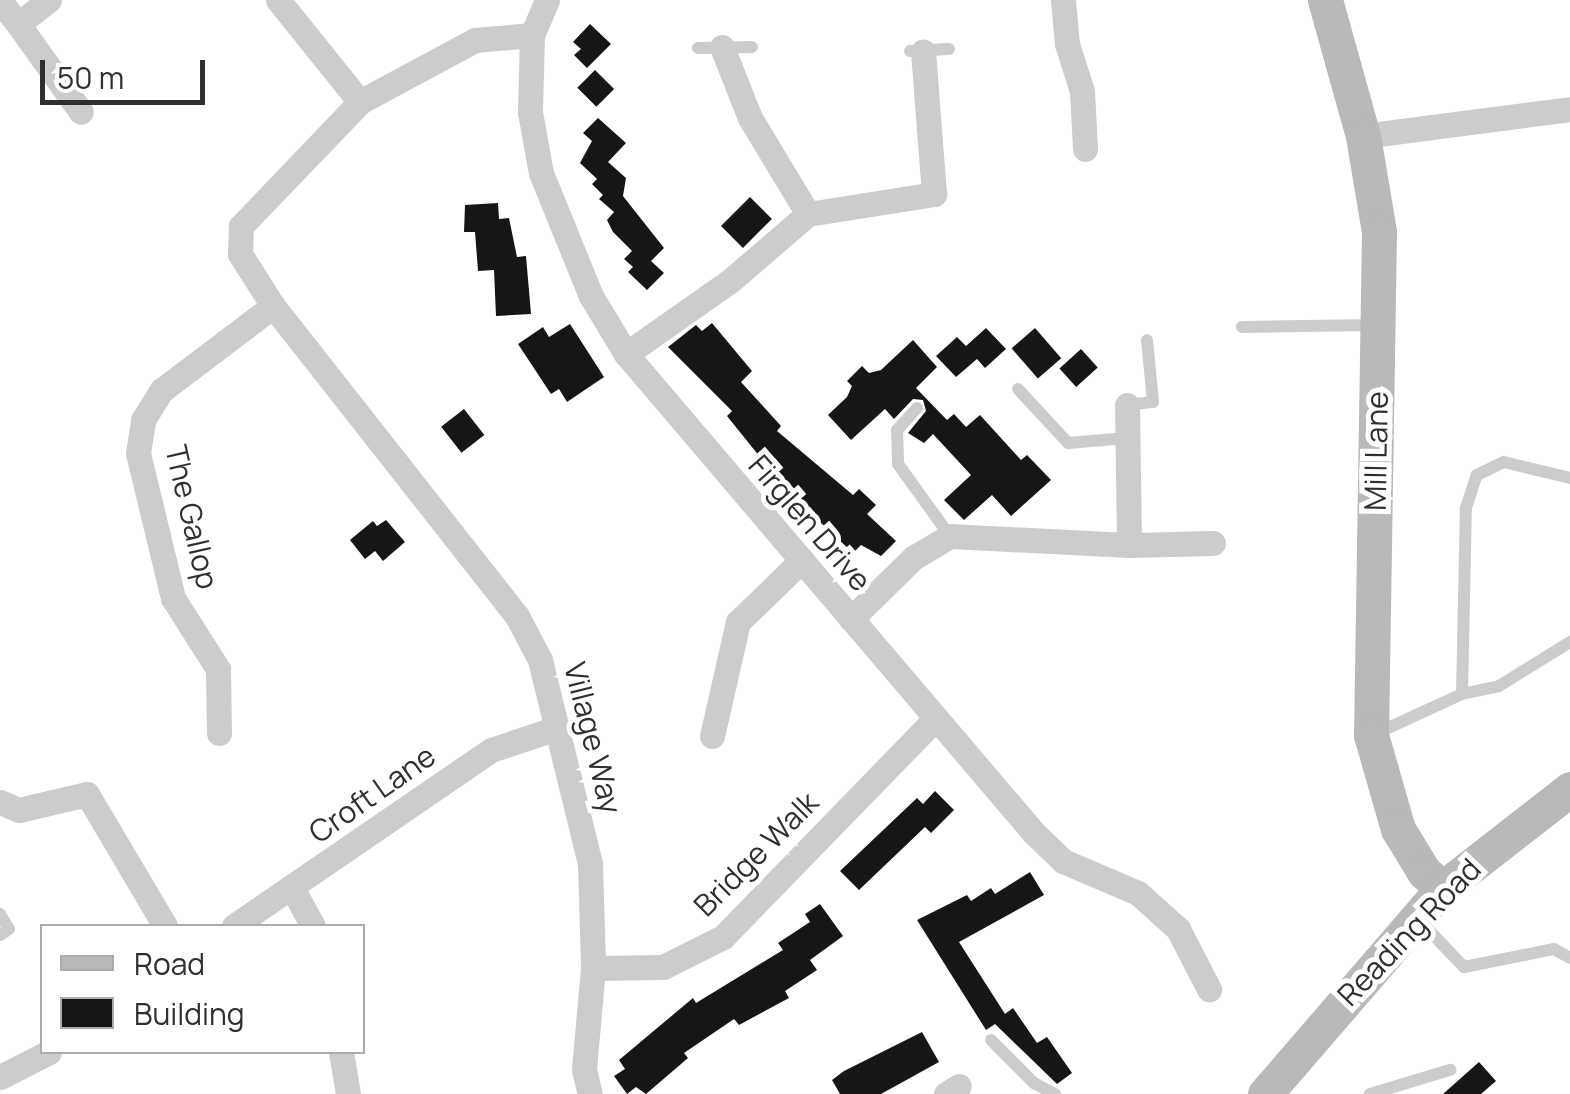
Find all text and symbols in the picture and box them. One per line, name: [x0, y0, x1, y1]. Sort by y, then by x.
scale bar: [45, 40, 210, 102]
text: 50 m: [57, 57, 124, 98]
street label: Mill Lane: [1357, 391, 1395, 511]
street label: The Gallop: [158, 442, 226, 592]
street label: Firglen Drive: [741, 448, 879, 598]
street label: Village Way: [557, 659, 629, 817]
street label: Croft Lane: [302, 737, 442, 851]
street label: Bridge Walk: [687, 785, 825, 923]
street label: Reading Road: [1330, 851, 1488, 1013]
legend: [40, 924, 365, 1054]
text: Road: [134, 943, 205, 984]
text: Building: [134, 993, 245, 1034]

